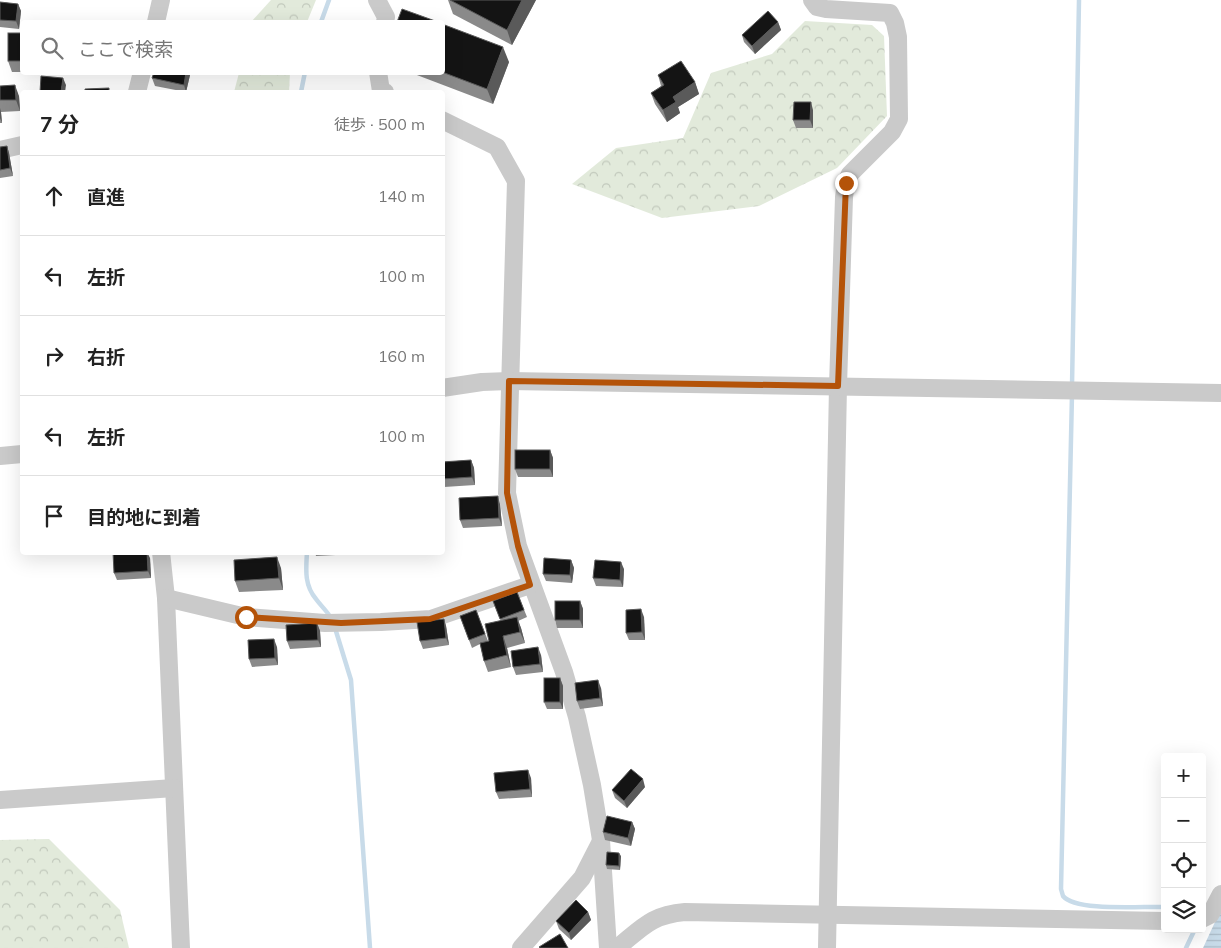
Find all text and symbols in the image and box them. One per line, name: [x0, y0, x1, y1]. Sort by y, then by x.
search box: [20, 20, 445, 75]
icon: search: [38, 34, 66, 62]
text: ここで検索: [78, 37, 173, 61]
text: 7 分: [40, 111, 79, 137]
text: 徒歩 · 500 m: [334, 114, 425, 134]
route end: [835, 172, 858, 195]
icon: ahead: [40, 182, 68, 210]
text: 直進: [87, 185, 125, 209]
text: 140 m: [378, 186, 425, 206]
icon: left: [40, 262, 68, 290]
text: 左折: [87, 265, 125, 289]
text: 100 m: [378, 266, 425, 286]
icon: right: [40, 342, 68, 370]
text: 右折: [87, 345, 125, 369]
text: 160 m: [378, 346, 425, 366]
icon: left: [40, 422, 68, 450]
text: 左折: [87, 425, 125, 449]
text: 100 m: [378, 426, 425, 446]
icon: arrive: [40, 502, 68, 530]
text: 目的地に到着: [87, 505, 201, 529]
route start: [235, 606, 258, 629]
map controls: [1161, 753, 1206, 933]
button: +: [1161, 753, 1206, 798]
button: −: [1161, 798, 1206, 843]
button: locate: [1161, 843, 1206, 888]
button: layers: [1161, 888, 1206, 933]

